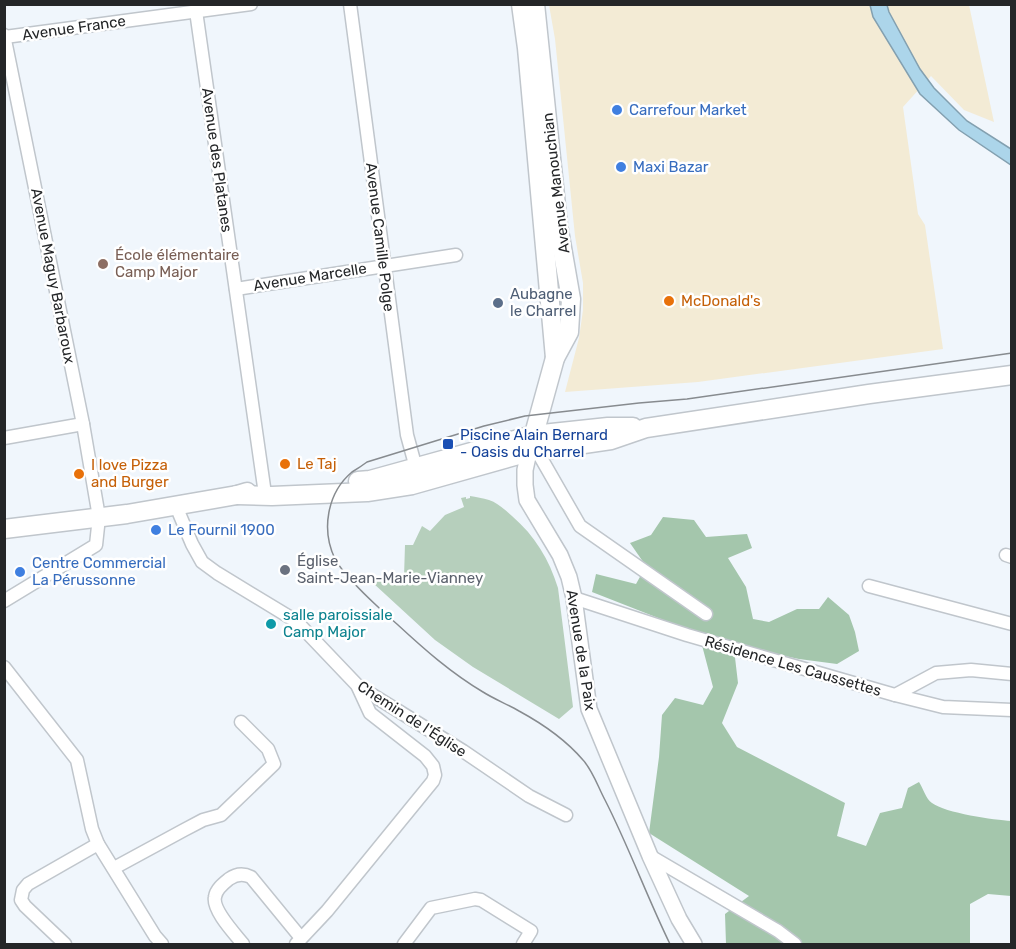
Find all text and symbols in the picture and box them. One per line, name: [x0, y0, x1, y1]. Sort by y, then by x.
street label: Avenue France: [21, 12, 127, 44]
street label: Avenue des Platanes: [198, 87, 236, 234]
place label: Carrefour Market: [629, 101, 747, 119]
marker: Carrefour Market: [610, 103, 624, 117]
street label: Avenue Manouchian: [538, 112, 574, 254]
place label: Maxi Bazar: [633, 158, 709, 176]
marker: Maxi Bazar: [614, 160, 628, 174]
street label: Avenue Camille Polge: [362, 161, 398, 313]
street label: Avenue Maguy Barbaroux: [27, 187, 79, 365]
place label: École élémentaire Camp Major: [115, 246, 240, 281]
marker: École élémentaire Camp Major: [96, 257, 110, 271]
street label: Avenue Marcelle: [252, 259, 368, 295]
place label: Aubagne le Charrel: [510, 285, 576, 320]
place label: McDonald's: [681, 292, 761, 310]
marker: McDonald's: [662, 294, 676, 308]
marker: Aubagne le Charrel: [491, 296, 505, 310]
place label: Piscine Alain Bernard - Oasis du Charrel: [460, 426, 608, 461]
marker: Piscine Alain Bernard - Oasis du Charrel: [441, 437, 455, 451]
place label: Le Taj: [297, 455, 337, 473]
place label: I love Pizza and Burger: [91, 456, 169, 491]
marker: Le Taj: [278, 457, 292, 471]
marker: I love Pizza and Burger: [72, 467, 86, 481]
place label: Le Fournil 1900: [168, 521, 275, 539]
marker: Le Fournil 1900: [149, 523, 163, 537]
place label: Église Saint-Jean-Marie-Vianney: [297, 552, 483, 587]
place label: Centre Commercial La Pérussonne: [32, 554, 166, 589]
marker: Église Saint-Jean-Marie-Vianney: [278, 563, 292, 577]
marker: Centre Commercial La Pérussonne: [13, 565, 27, 579]
street label: Avenue de la Paix: [563, 588, 599, 712]
place label: salle paroissiale Camp Major: [283, 606, 393, 641]
marker: salle paroissiale Camp Major: [264, 617, 278, 631]
street label: Résidence Les Caussettes: [703, 632, 884, 700]
street label: Chemin de l'Église: [354, 677, 470, 761]

